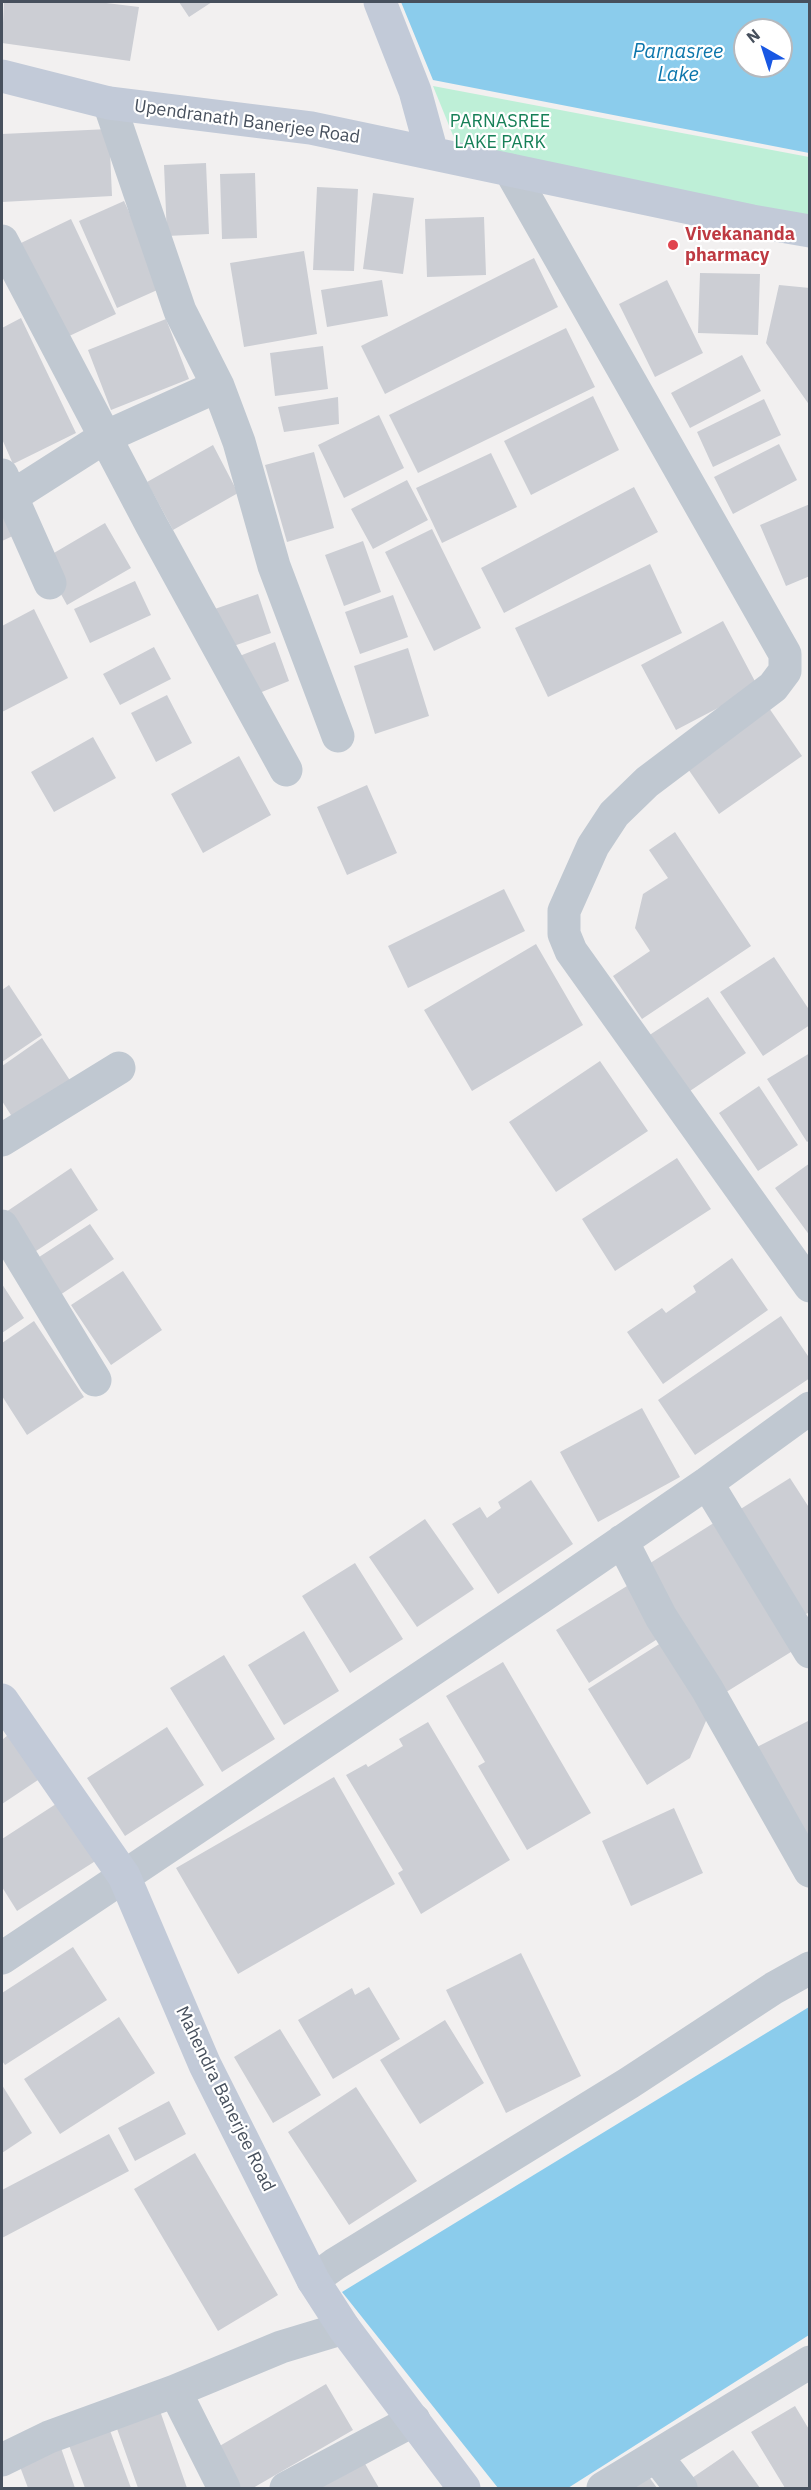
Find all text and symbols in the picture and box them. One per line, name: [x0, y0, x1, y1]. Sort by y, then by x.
north arrow: [733, 18, 793, 78]
text: N: [742, 24, 764, 47]
water label: Parnasree Lake: [633, 40, 723, 87]
street label: Upendranath Banerjee Road: [133, 95, 361, 149]
park label: PARNASREE LAKE PARK: [450, 111, 550, 154]
place label: Vivekananda pharmacy: [685, 224, 795, 266]
marker: Vivekananda pharmacy: [666, 238, 680, 252]
street label: Mahendra Banerjee Road: [171, 2003, 279, 2195]

